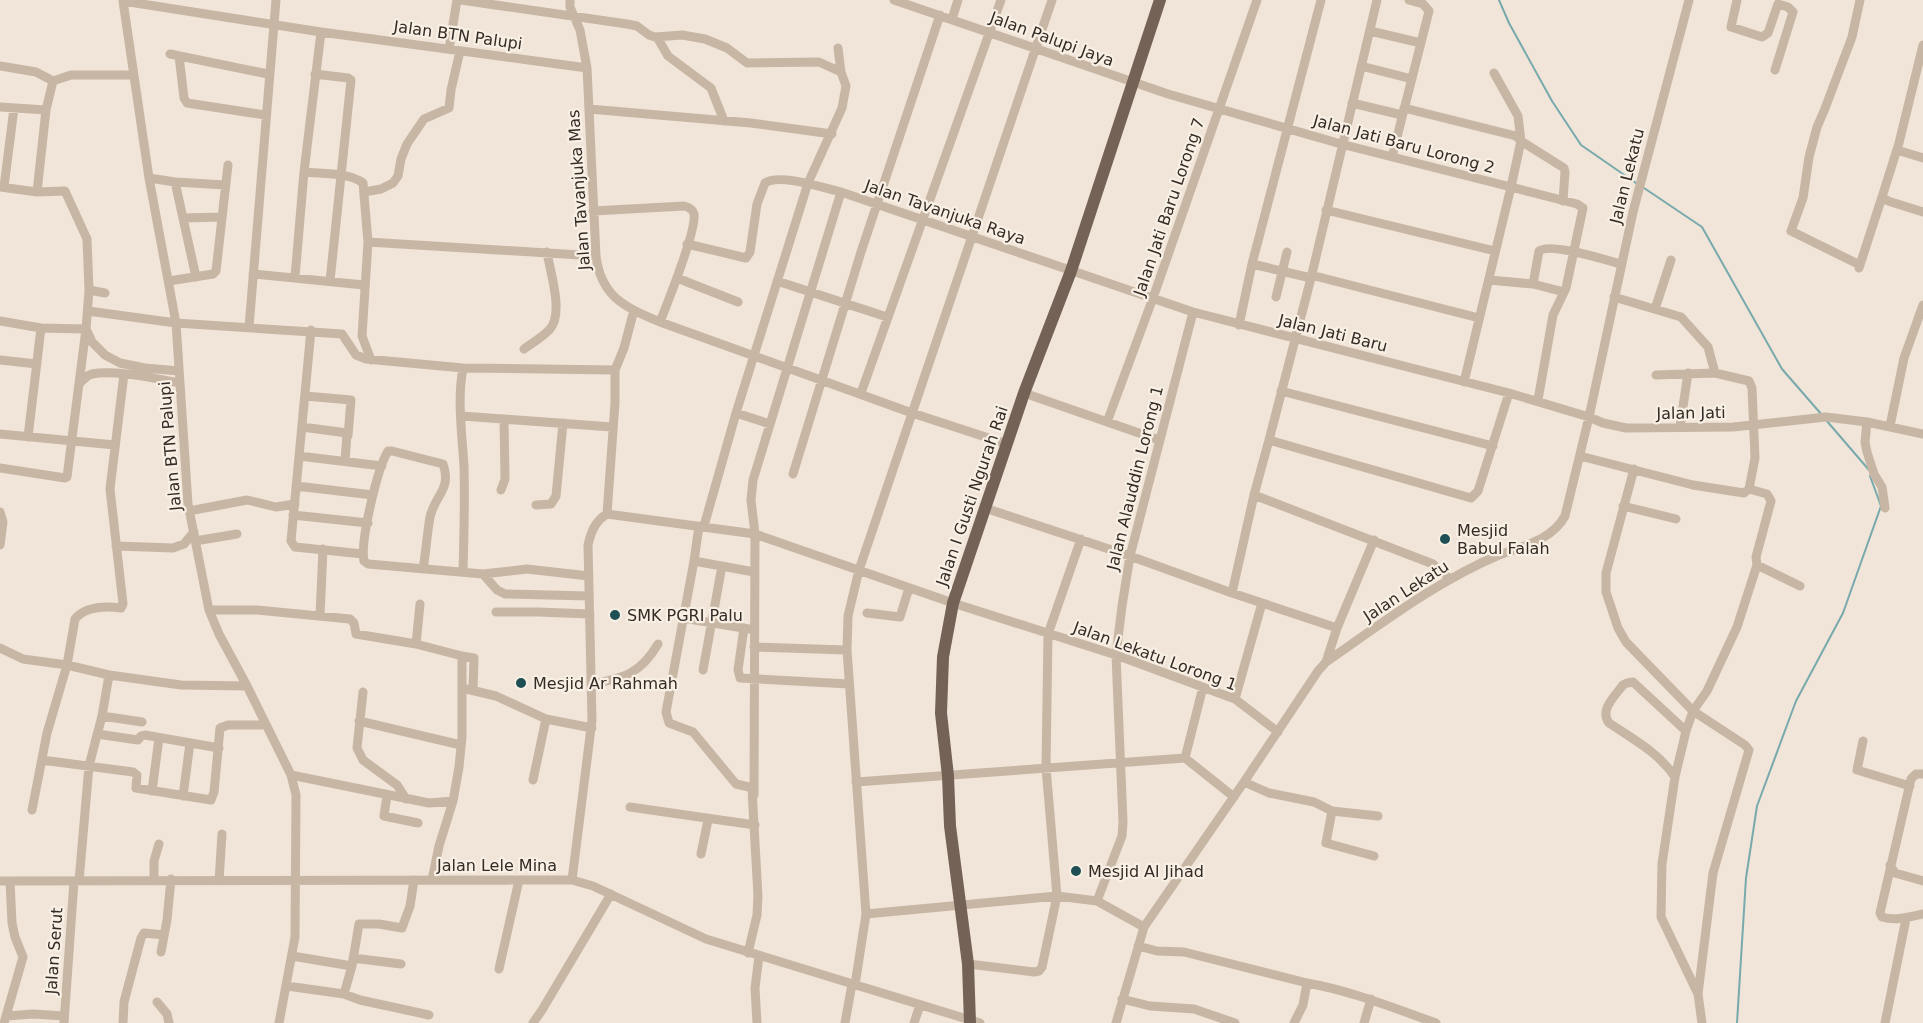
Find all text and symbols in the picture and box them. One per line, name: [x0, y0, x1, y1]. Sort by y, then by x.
street label: Jalan Palupi Jaya: [986, 7, 1117, 70]
street label: Jalan BTN Palupi: [391, 16, 524, 53]
street label: Jalan Tavanjuka Mas: [564, 109, 594, 272]
street label: Jalan Jati Baru Lorong 2: [1310, 110, 1497, 177]
street label: Jalan Jati Baru Lorong 7: [1129, 116, 1208, 299]
street label: Jalan Lekatu: [1606, 126, 1648, 227]
street label: Jalan Tavanjuka Raya: [861, 175, 1028, 248]
street label: Jalan Jati Baru: [1275, 310, 1390, 356]
street label: Jalan BTN Palupi: [155, 381, 185, 512]
street label: Jalan Alauddin Lorong 1: [1103, 384, 1167, 573]
street label: Jalan I Gusti Ngurah Rai: [932, 403, 1012, 590]
street label: Jalan Jati: [1655, 403, 1726, 423]
place label: Mesjid Babul Falah: [1457, 521, 1550, 558]
marker: Mesjid Babul Falah: [1438, 532, 1452, 546]
street label: Jalan Lekatu: [1359, 556, 1452, 626]
place label: SMK PGRI Palu: [627, 606, 743, 625]
marker: SMK PGRI Palu: [608, 608, 622, 622]
street label: Jalan Lekatu Lorong 1: [1070, 617, 1239, 694]
place label: Mesjid Ar Rahmah: [533, 674, 678, 693]
marker: Mesjid Ar Rahmah: [514, 676, 528, 690]
street label: Jalan Lele Mina: [436, 856, 557, 875]
place label: Mesjid Al Jihad: [1088, 862, 1204, 881]
marker: Mesjid Al Jihad: [1069, 864, 1083, 878]
street label: Jalan Serut: [41, 907, 67, 996]

